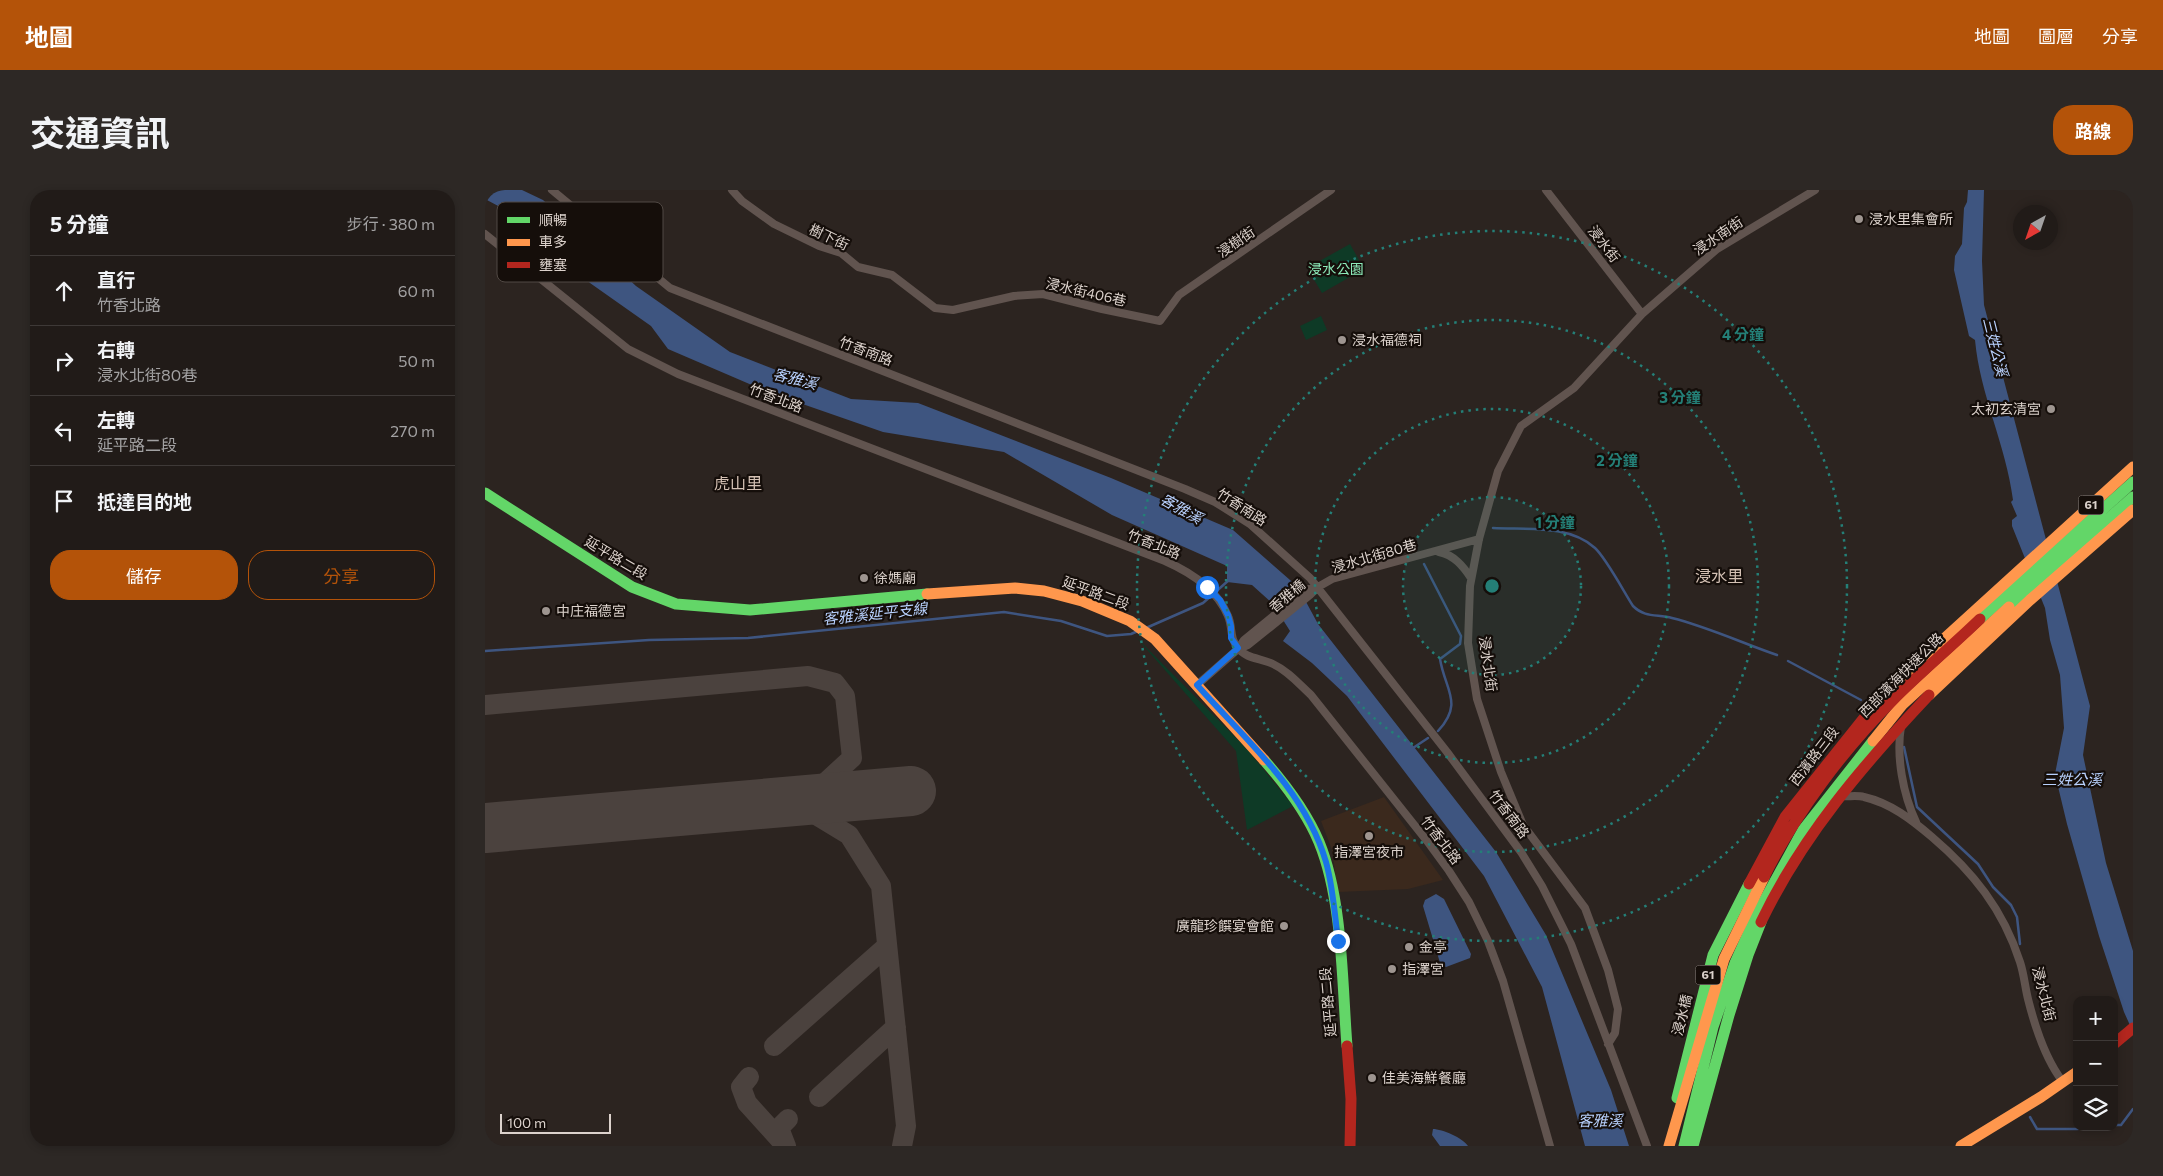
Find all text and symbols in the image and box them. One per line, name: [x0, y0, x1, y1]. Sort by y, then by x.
text: 地圖: [25, 22, 73, 51]
text: 地圖: [1974, 25, 2010, 47]
text: 圖層: [2038, 25, 2074, 47]
text: 分享: [2102, 25, 2138, 47]
button: 路線: [2053, 105, 2133, 155]
text: 交通資訊: [30, 110, 170, 153]
legend: [497, 202, 663, 282]
north arrow: [2013, 205, 2058, 250]
place label: 浸水里集會所: [1869, 210, 1953, 227]
text: 5 分鐘: [50, 211, 108, 236]
text: 順暢: [539, 211, 567, 228]
street label: 浸水南街: [1690, 213, 1746, 258]
marker: 浸水里集會所: [1853, 213, 1865, 225]
text: 步行 · 380 m: [347, 214, 435, 233]
street label: 樹下街: [807, 220, 852, 253]
street label: 浸水街: [1585, 222, 1624, 265]
street label: 浸樹街: [1214, 223, 1258, 260]
text: 車多: [539, 233, 567, 250]
text: 壅塞: [539, 256, 567, 273]
park label: 浸水公園: [1308, 260, 1364, 277]
text: 直行: [97, 268, 135, 291]
street label: 浸水街406巷: [1044, 274, 1128, 309]
icon: ahead: [50, 277, 78, 305]
text: 60 m: [398, 281, 435, 300]
text: 竹香北路: [97, 295, 161, 314]
water label: 三姓公溪: [1980, 315, 2012, 380]
text: 4 分鐘: [1722, 325, 1764, 343]
place label: 浸水福德祠: [1352, 331, 1422, 348]
street label: 竹香南路: [837, 333, 895, 369]
marker: 浸水福德祠: [1336, 334, 1348, 346]
text: 右轉: [97, 338, 135, 361]
icon: right: [50, 347, 78, 375]
text: 50 m: [398, 351, 435, 370]
water label: 客雅溪: [771, 364, 821, 393]
text: 浸水北街80巷: [97, 365, 197, 384]
street label: 竹香北路: [747, 380, 805, 416]
text: 3 分鐘: [1659, 388, 1701, 406]
place label: 太初玄清宮: [1971, 400, 2041, 417]
marker: 太初玄清宮: [2045, 403, 2057, 415]
text: 左轉: [97, 408, 135, 431]
icon: left: [50, 417, 78, 445]
text: 270 m: [390, 421, 435, 440]
text: 延平路二段: [97, 435, 177, 454]
text: 2 分鐘: [1596, 451, 1638, 469]
district label: 虎山里: [714, 473, 762, 492]
street label: 竹香南路: [1214, 484, 1270, 529]
icon: arrive: [50, 487, 78, 515]
water label: 客雅溪: [1157, 489, 1207, 528]
text: 抵達目的地: [97, 490, 192, 513]
road number: 61: [2079, 496, 2103, 514]
text: 1 分鐘: [1535, 513, 1575, 531]
street label: 竹香北路: [1125, 525, 1183, 562]
street label: 延平路二段: [582, 532, 651, 583]
street label: 浸水北街80巷: [1329, 535, 1418, 576]
button: 儲存: [50, 550, 238, 600]
button: 分享: [248, 550, 435, 600]
district label: 浸水里: [1695, 566, 1743, 585]
place label: 徐媽廟: [874, 569, 916, 586]
marker: 徐媽廟: [858, 572, 870, 584]
street label: 延平路二段: [1060, 573, 1132, 612]
route start: [1196, 576, 1219, 599]
street label: 香雅橋: [1265, 576, 1308, 616]
centre of rings: [1483, 577, 1501, 595]
water label: 客雅溪延平支線: [822, 598, 930, 627]
place label: 中庄福德宮: [556, 602, 626, 619]
marker: 中庄福德宮: [540, 605, 552, 617]
street label: 西部濱海快速公路: [1855, 629, 1946, 720]
street label: 浸水北街: [1476, 635, 1501, 693]
street label: 西濱路三段: [1785, 723, 1842, 789]
water label: 三姓公溪: [2042, 770, 2104, 788]
street label: 竹香南路: [1486, 786, 1533, 841]
street label: 竹香北路: [1418, 812, 1465, 867]
marker: 指澤宮夜市: [1363, 830, 1375, 842]
place label: 指澤宮夜市: [1334, 843, 1404, 860]
place label: 廣龍珍饌宴會館: [1176, 917, 1274, 934]
marker: 廣龍珍饌宴會館: [1278, 920, 1290, 932]
route end: [1327, 930, 1350, 953]
place label: 金亭: [1419, 938, 1447, 955]
marker: 金亭: [1403, 941, 1415, 953]
place label: 指澤宮: [1402, 960, 1444, 977]
marker: 指澤宮: [1386, 963, 1398, 975]
street label: 浸水北街: [2029, 965, 2060, 1023]
street label: 延平路二段: [1316, 966, 1339, 1038]
road number: 61: [1695, 966, 1721, 984]
street label: 浸水橋: [1668, 992, 1695, 1037]
map controls: [2073, 996, 2118, 1131]
button: +: [2073, 996, 2118, 1041]
button: −: [2073, 1041, 2118, 1086]
place label: 佳美海鮮餐廳: [1382, 1069, 1466, 1086]
marker: 佳美海鮮餐廳: [1366, 1072, 1378, 1084]
button: layers: [2073, 1086, 2118, 1131]
scale bar: [500, 1111, 611, 1134]
water label: 客雅溪: [1577, 1111, 1624, 1129]
text: 100 m: [507, 1114, 546, 1131]

